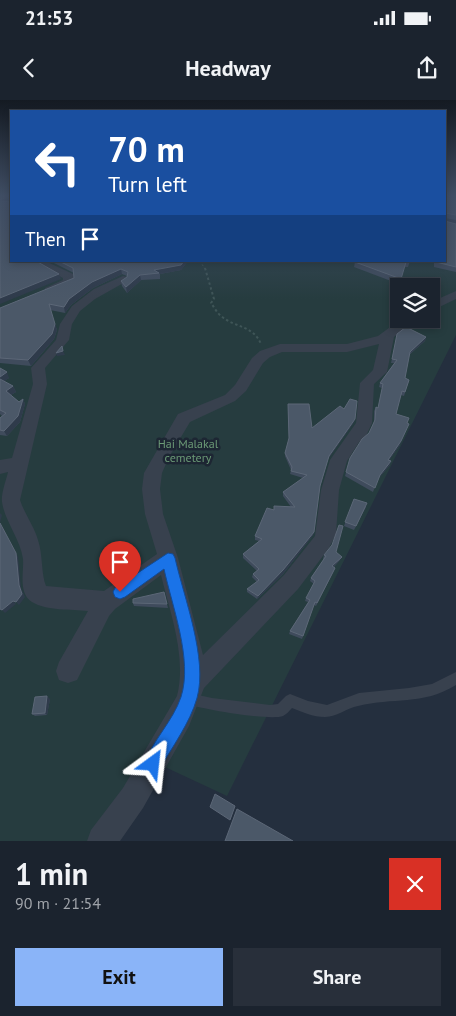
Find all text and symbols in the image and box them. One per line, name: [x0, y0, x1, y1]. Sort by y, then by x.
text: 21:53: [25, 6, 73, 30]
icon: back: [15, 54, 43, 82]
text: Headway: [185, 54, 271, 82]
icon: share: [413, 54, 441, 82]
text: 70 m: [108, 126, 185, 172]
icon: left: [25, 130, 90, 195]
text: Turn left: [108, 170, 187, 198]
icon: arrive: [76, 225, 104, 253]
text: Then: [25, 227, 66, 251]
map controls: [390, 278, 440, 328]
button: layers: [390, 278, 440, 328]
park label: Hai Malakal cemetery: [158, 436, 219, 465]
pin: [99, 541, 141, 592]
icon: arrive: [106, 548, 134, 576]
position arrow: [126, 737, 178, 789]
text: 1 min: [15, 854, 88, 893]
button: close: [389, 858, 441, 910]
text: 90 m · 21:54: [15, 893, 101, 913]
button: Exit: [15, 948, 223, 1006]
button: Share: [233, 948, 441, 1006]

